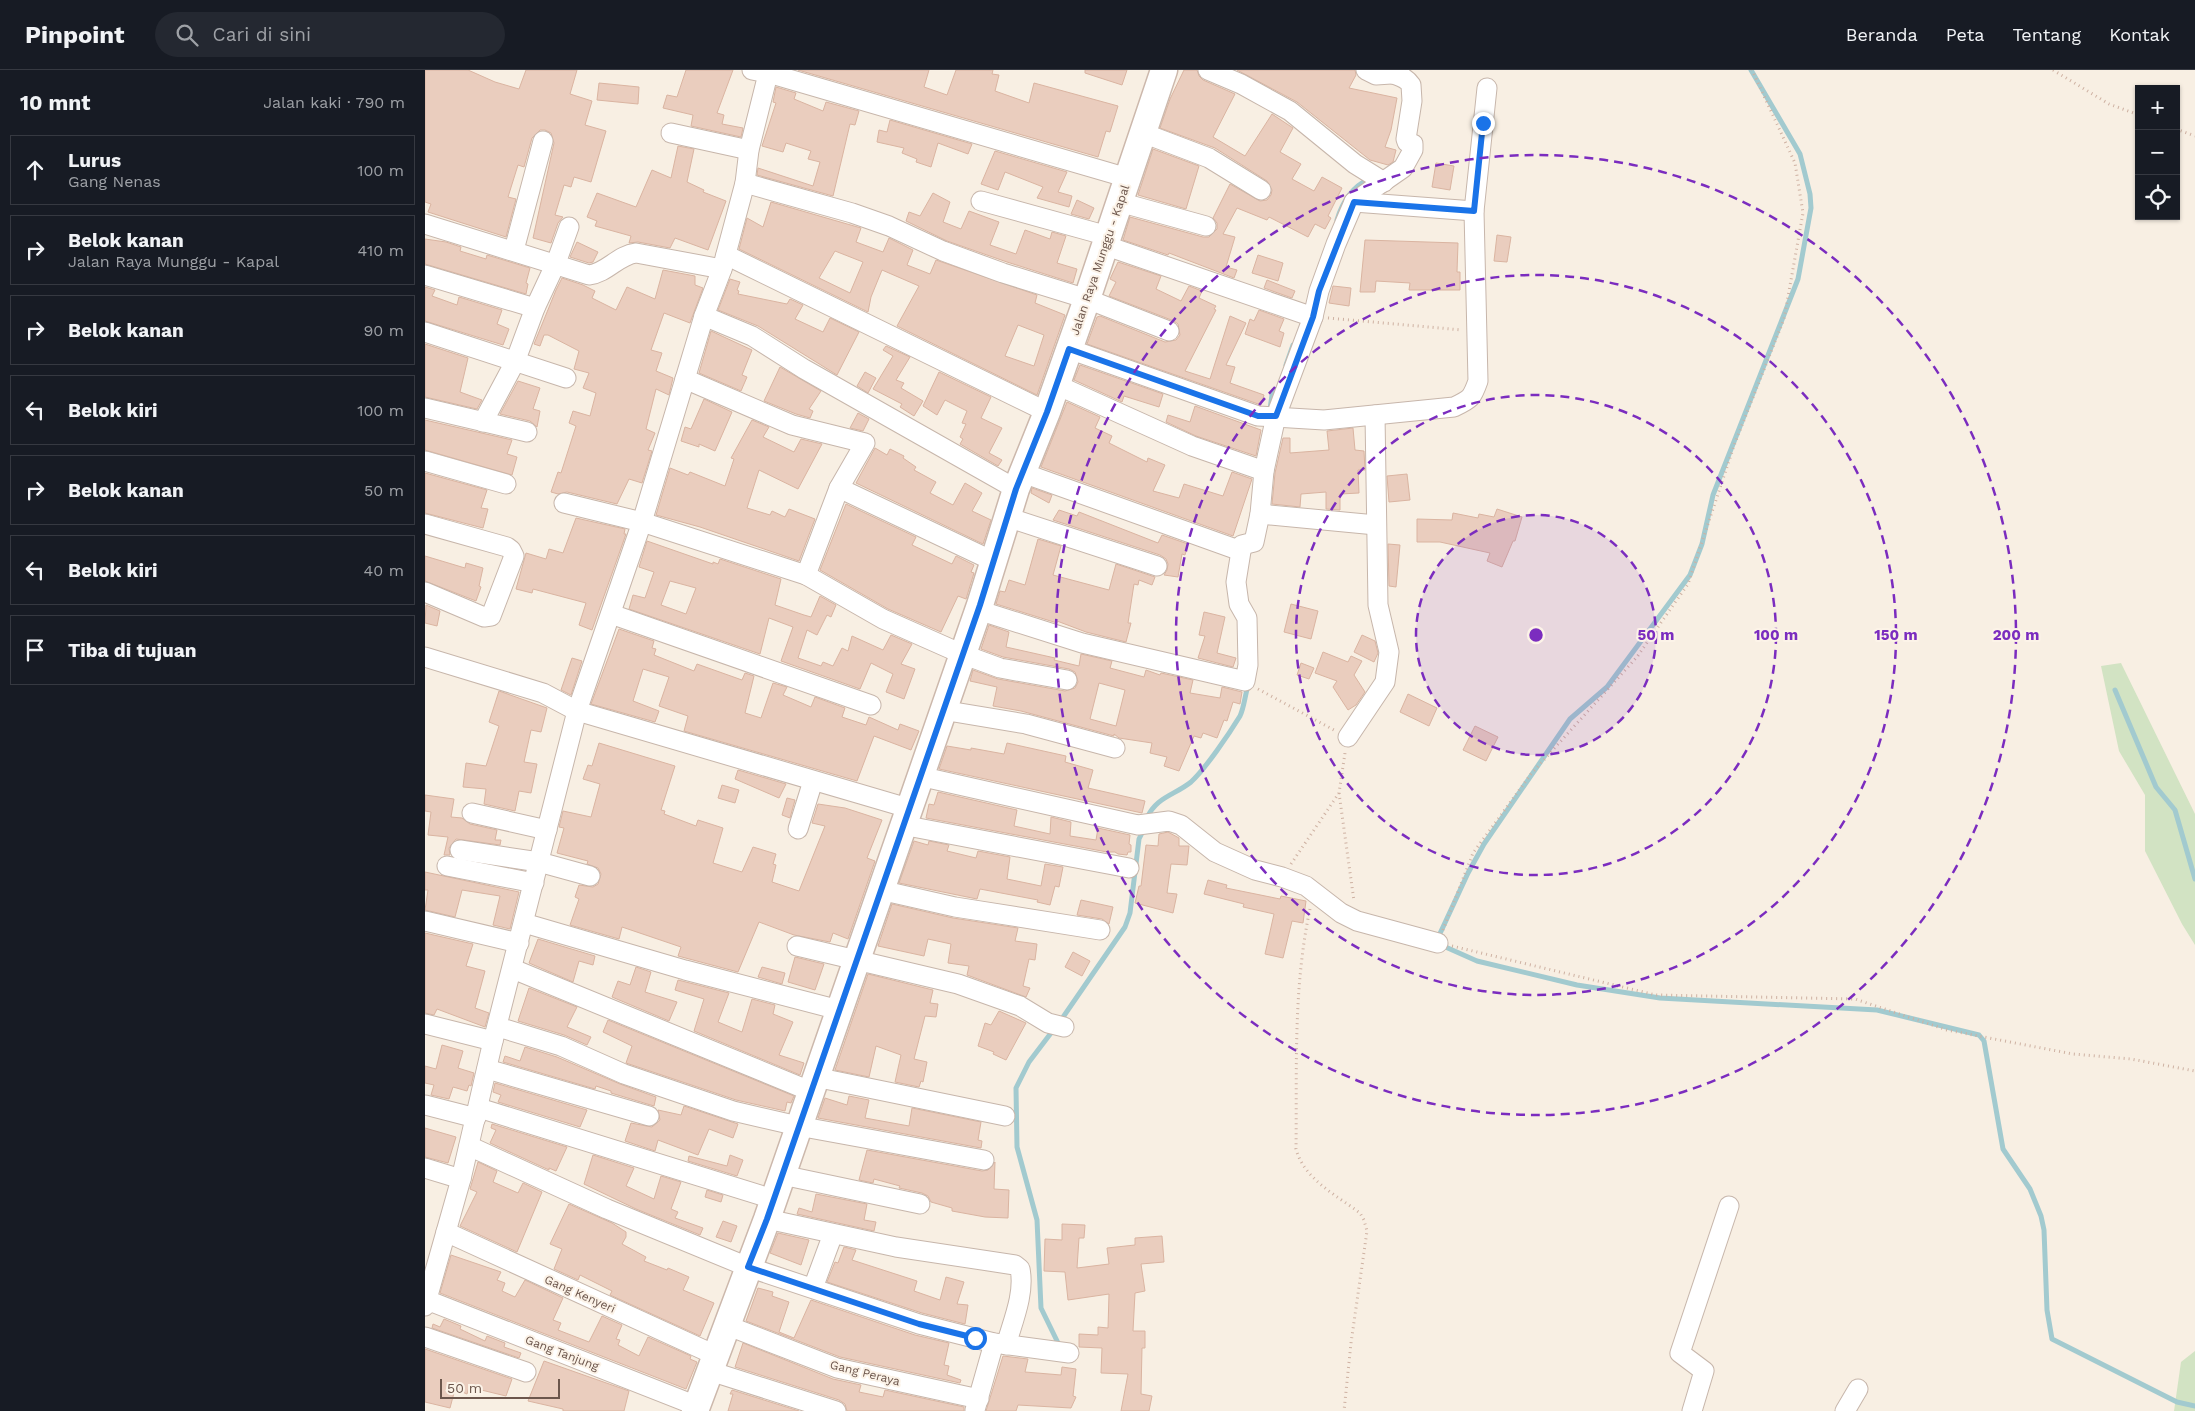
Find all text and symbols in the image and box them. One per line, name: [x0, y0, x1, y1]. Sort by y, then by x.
search box: [155, 12, 505, 57]
text: Pinpoint: [25, 21, 125, 49]
icon: search: [173, 21, 201, 49]
text: Cari di sini: [213, 23, 311, 46]
text: Beranda: [1846, 24, 1918, 45]
text: Peta: [1946, 24, 1984, 45]
text: Tentang: [2012, 24, 2081, 45]
text: Kontak: [2109, 24, 2170, 45]
map controls: [2135, 85, 2180, 220]
button: +: [2135, 85, 2180, 130]
text: 10 mnt: [20, 90, 90, 115]
text: Jalan kaki · 790 m: [263, 93, 405, 112]
route end: [1472, 112, 1495, 135]
button: −: [2135, 130, 2180, 175]
text: Lurus: [68, 149, 121, 172]
icon: ahead: [21, 156, 49, 184]
text: 100 m: [357, 161, 404, 180]
text: Gang Nenas: [68, 172, 161, 191]
button: locate: [2135, 175, 2180, 220]
street label: Jalan Raya Munggu - Kapal: [1068, 183, 1133, 337]
text: Belok kanan: [68, 229, 184, 252]
icon: right: [21, 236, 49, 264]
text: 410 m: [358, 241, 404, 260]
text: Jalan Raya Munggu - Kapal: [68, 252, 279, 271]
icon: right: [21, 316, 49, 344]
text: Belok kanan: [68, 319, 184, 342]
text: 90 m: [363, 321, 404, 340]
icon: left: [21, 396, 49, 424]
text: Belok kiri: [68, 399, 158, 422]
text: 100 m: [357, 401, 404, 420]
icon: right: [21, 476, 49, 504]
text: Belok kanan: [68, 479, 184, 502]
text: 50 m: [364, 481, 404, 500]
icon: left: [21, 556, 49, 584]
text: Belok kiri: [68, 559, 158, 582]
text: 40 m: [364, 561, 404, 580]
centre of rings: [1527, 626, 1545, 644]
text: 50 m: [1638, 626, 1674, 644]
text: 100 m: [1754, 626, 1798, 644]
text: 150 m: [1874, 626, 1918, 644]
text: 200 m: [1993, 626, 2039, 644]
icon: arrive: [21, 636, 49, 664]
text: Tiba di tujuan: [68, 639, 197, 662]
street label: Gang Kenyeri: [542, 1272, 618, 1316]
route start: [964, 1327, 987, 1350]
street label: Gang Tanjung: [523, 1333, 601, 1374]
street label: Gang Peraya: [829, 1358, 902, 1388]
scale bar: [440, 1376, 560, 1399]
text: 50 m: [447, 1380, 482, 1396]

